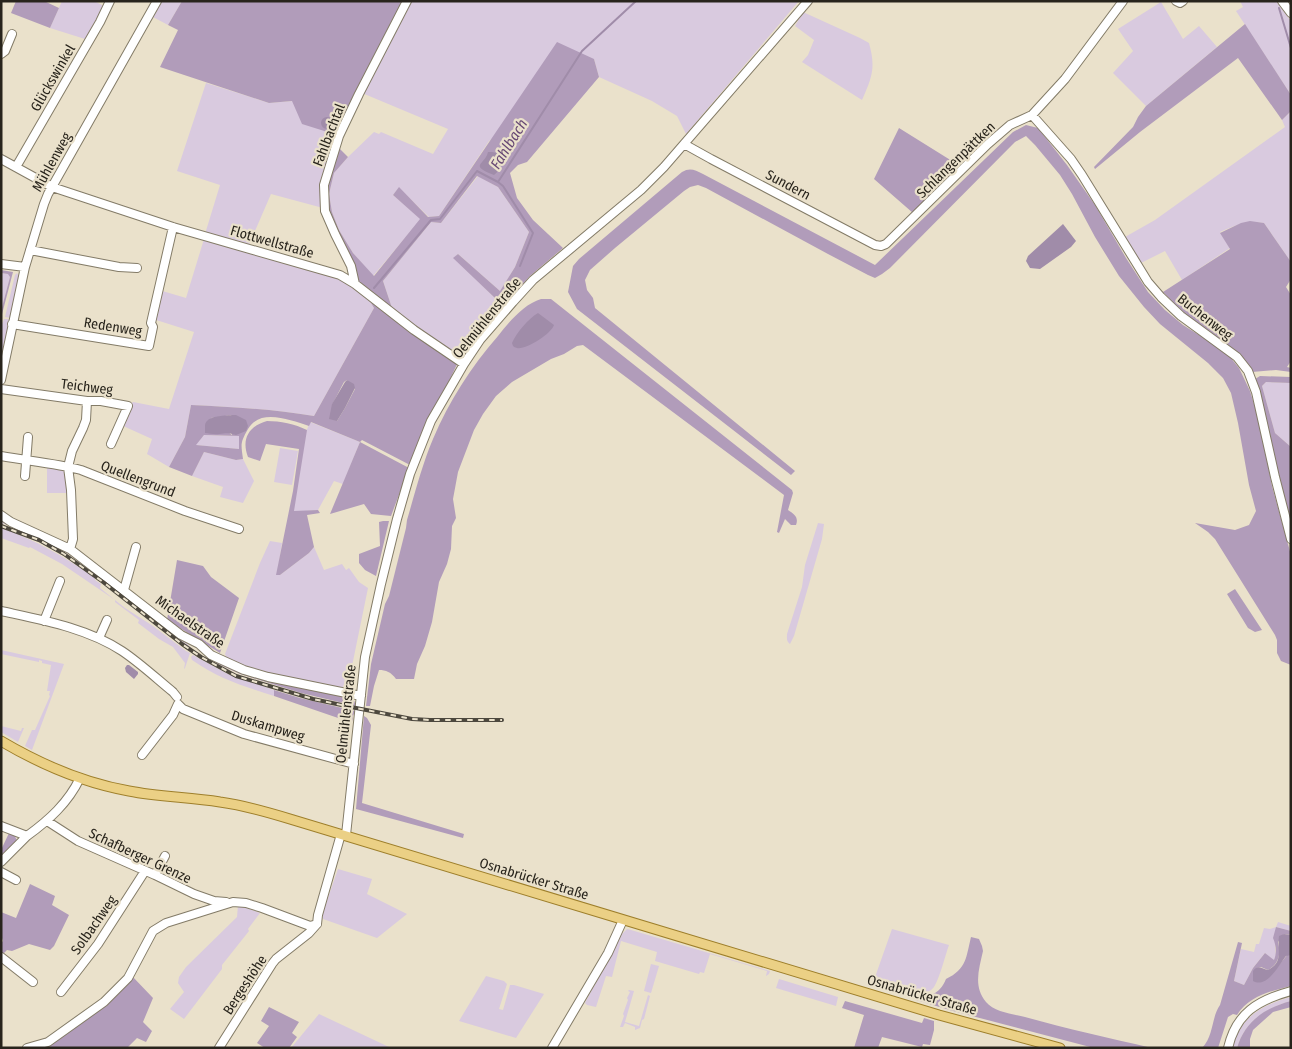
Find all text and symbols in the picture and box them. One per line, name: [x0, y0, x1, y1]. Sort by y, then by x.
street label: Glückswinkel: [27, 41, 79, 114]
street label: Fahlbachtal: [309, 101, 349, 169]
water label: Fahlbach: [487, 116, 531, 172]
street label: Schlangenpättken: [913, 118, 999, 202]
street label: Mühlenweg: [29, 129, 75, 195]
street label: Sundern: [763, 166, 813, 204]
street label: Flottwellstraße: [228, 222, 316, 262]
street label: Oelmühlenstraße: [449, 274, 525, 362]
street label: Buchenweg: [1174, 290, 1236, 344]
street label: Redenweg: [83, 314, 144, 340]
street label: Teichweg: [60, 375, 114, 399]
street label: Quellengrund: [98, 457, 178, 501]
street label: Michaelstraße: [152, 592, 228, 652]
street label: Oelmühlenstraße: [332, 664, 360, 764]
street label: Duskampweg: [229, 707, 307, 745]
street label: Schafberger Grenze: [86, 825, 194, 887]
street label: Osnabrücker Straße: [477, 854, 591, 904]
street label: Solbachweg: [67, 892, 121, 958]
street label: Bergeshöhe: [219, 952, 271, 1018]
street label: Osnabrücker Straße: [865, 971, 979, 1019]

